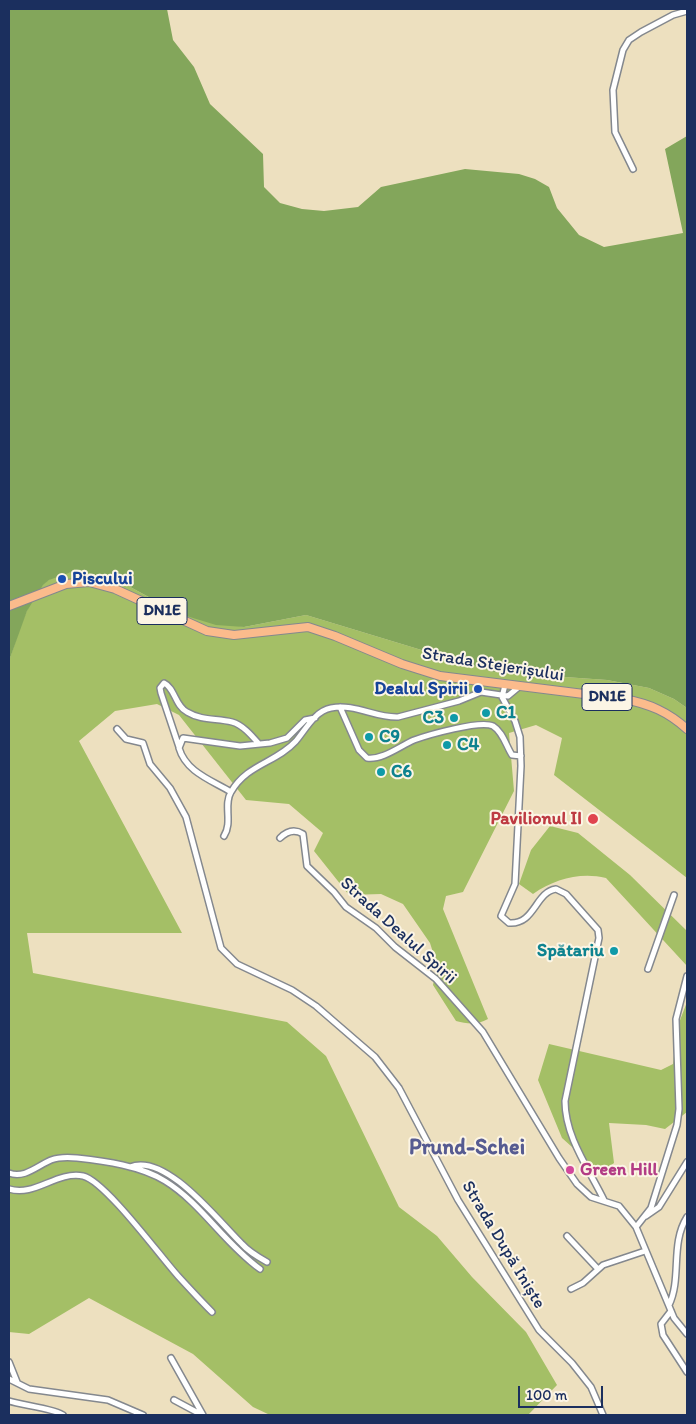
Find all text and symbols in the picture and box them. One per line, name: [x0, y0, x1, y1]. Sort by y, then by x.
place label: Piscului: [72, 568, 133, 590]
marker: Piscului: [56, 573, 68, 585]
road number: DN1E: [137, 598, 187, 624]
street label: Strada Stejerișului: [420, 643, 566, 687]
place label: Dealul Spirii: [374, 678, 468, 700]
marker: Dealul Spirii: [472, 683, 484, 695]
road number: DN1E: [582, 684, 632, 710]
place label: C1: [496, 702, 516, 724]
place label: C3: [423, 707, 444, 729]
marker: C1: [480, 707, 492, 719]
marker: C3: [448, 712, 460, 724]
place label: C9: [379, 726, 400, 748]
marker: C9: [363, 731, 375, 743]
place label: C4: [457, 734, 479, 756]
marker: C4: [441, 739, 453, 751]
place label: C6: [391, 761, 412, 783]
marker: C6: [375, 766, 387, 778]
place label: Pavilionul II: [491, 808, 582, 830]
marker: Pavilionul II: [586, 812, 600, 826]
street label: Strada Dealul Spirii: [335, 873, 461, 989]
place label: Spătariu: [537, 940, 604, 962]
marker: Spătariu: [608, 945, 620, 957]
district label: Prund-Schei: [409, 1135, 525, 1161]
place label: Green Hill: [580, 1159, 658, 1181]
marker: Green Hill: [564, 1164, 576, 1176]
street label: Strada După Iniște: [456, 1177, 550, 1313]
scale bar: [521, 1376, 606, 1408]
text: 100 m: [526, 1386, 567, 1404]

